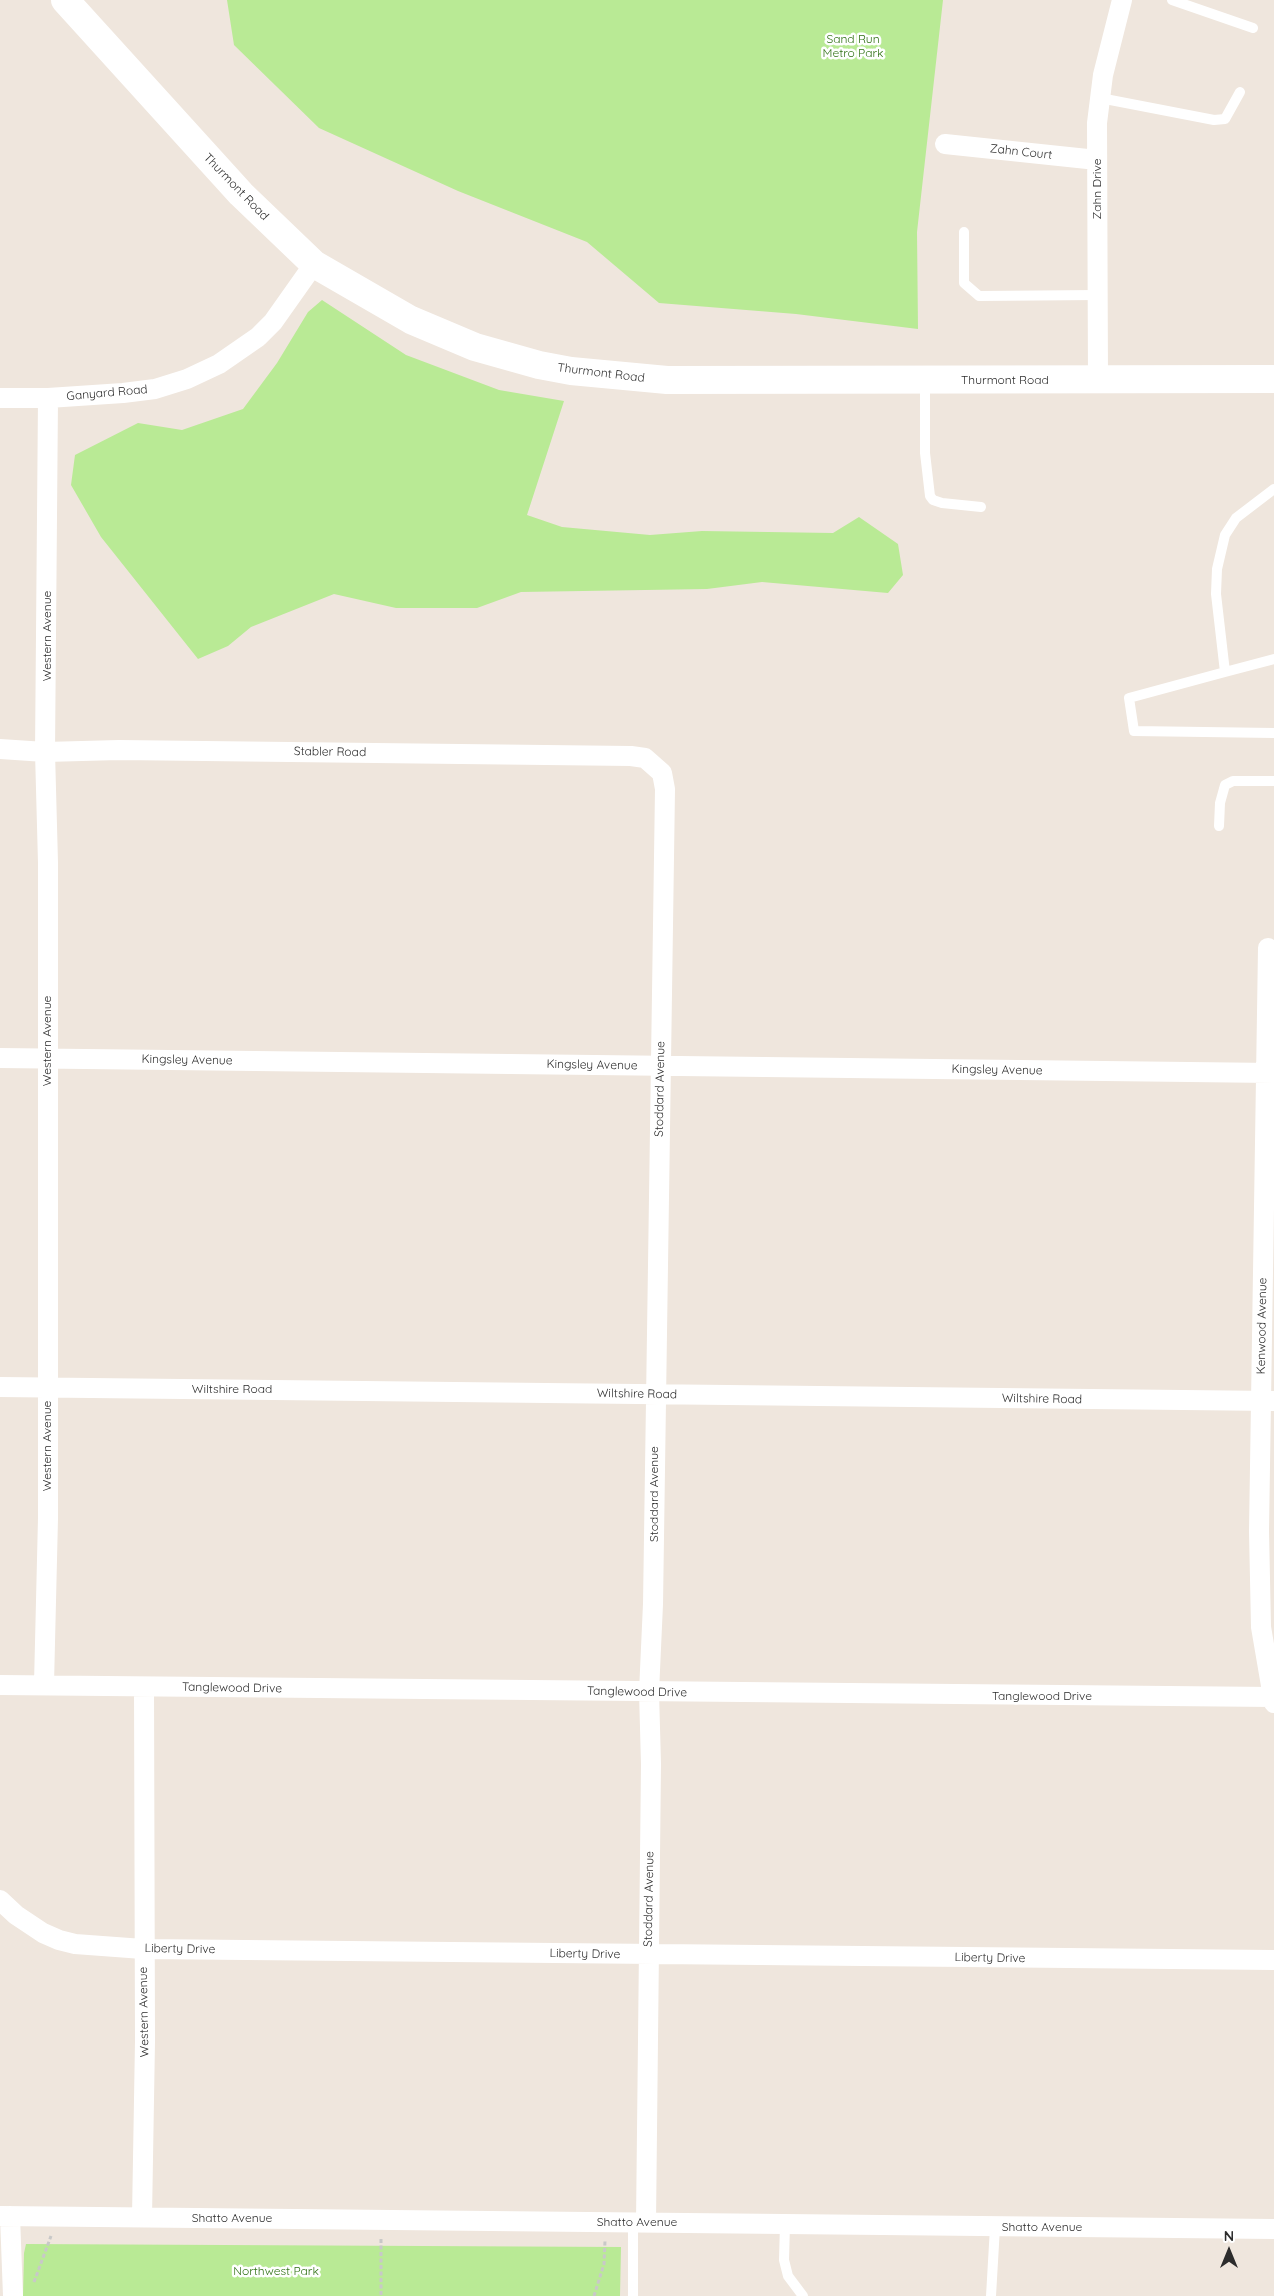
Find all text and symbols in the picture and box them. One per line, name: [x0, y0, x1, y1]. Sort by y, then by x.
park label: Sand Run Metro Park: [822, 32, 884, 60]
street label: Zahn Court: [989, 142, 1053, 162]
street label: Thurmont Road: [200, 150, 272, 224]
street label: Zahn Drive: [1090, 159, 1104, 219]
street label: Thurmont Road: [557, 361, 645, 385]
street label: Thurmont Road: [961, 373, 1049, 387]
street label: Ganyard Road: [66, 382, 148, 404]
street label: Western Avenue: [40, 591, 54, 681]
street label: Stabler Road: [294, 744, 366, 760]
street label: Western Avenue: [40, 996, 54, 1086]
street label: Stoddard Avenue: [652, 1041, 668, 1137]
street label: Kingsley Avenue: [141, 1052, 233, 1068]
street label: Kingsley Avenue: [546, 1057, 638, 1073]
street label: Kingsley Avenue: [951, 1062, 1043, 1078]
street label: Kenwood Avenue: [1254, 1278, 1270, 1374]
street label: Wiltshire Road: [192, 1382, 272, 1396]
street label: Wiltshire Road: [597, 1386, 677, 1402]
street label: Wiltshire Road: [1002, 1391, 1082, 1407]
street label: Western Avenue: [40, 1401, 54, 1491]
street label: Stoddard Avenue: [647, 1446, 661, 1542]
street label: Tanglewood Drive: [182, 1680, 282, 1696]
street label: Tanglewood Drive: [587, 1684, 687, 1700]
street label: Tanglewood Drive: [992, 1689, 1092, 1703]
street label: Stoddard Avenue: [641, 1851, 657, 1947]
street label: Liberty Drive: [145, 1941, 215, 1957]
street label: Liberty Drive: [550, 1946, 620, 1962]
street label: Liberty Drive: [955, 1950, 1025, 1966]
street label: Western Avenue: [136, 1967, 152, 2057]
street label: Shatto Avenue: [192, 2211, 272, 2225]
street label: Shatto Avenue: [597, 2215, 677, 2229]
street label: Shatto Avenue: [1002, 2220, 1082, 2234]
north arrow: [1204, 2226, 1254, 2276]
text: N: [1224, 2227, 1234, 2245]
park label: Northwest Park: [233, 2264, 319, 2278]

